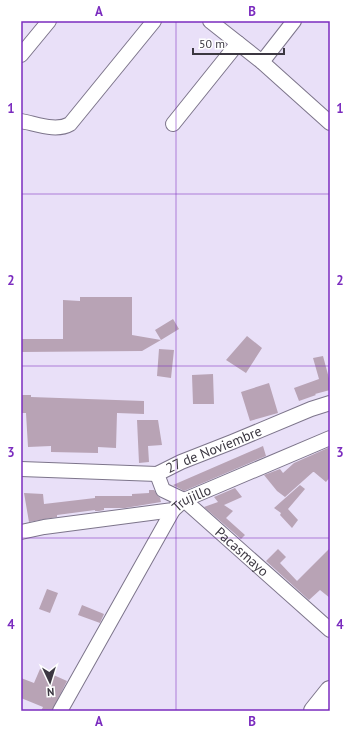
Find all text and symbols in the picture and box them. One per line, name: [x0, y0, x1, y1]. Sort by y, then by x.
text: A: [95, 3, 103, 20]
text: B: [248, 3, 256, 20]
scale bar: [193, 30, 284, 56]
text: 50 m: [199, 36, 225, 51]
text: 1: [7, 100, 15, 117]
text: 1: [336, 100, 344, 117]
text: 2: [7, 272, 15, 289]
text: 2: [336, 272, 344, 289]
street label: 27 de Noviembre: [163, 422, 264, 477]
text: 3: [7, 444, 15, 461]
text: 3: [336, 444, 344, 461]
street label: Trujillo: [168, 481, 214, 516]
street label: Pacasmayo: [211, 523, 273, 580]
text: 4: [7, 616, 15, 633]
text: 4: [336, 616, 344, 633]
north arrow: [30, 662, 70, 702]
text: N: [47, 685, 55, 699]
text: A: [95, 713, 103, 730]
text: B: [248, 713, 256, 730]

